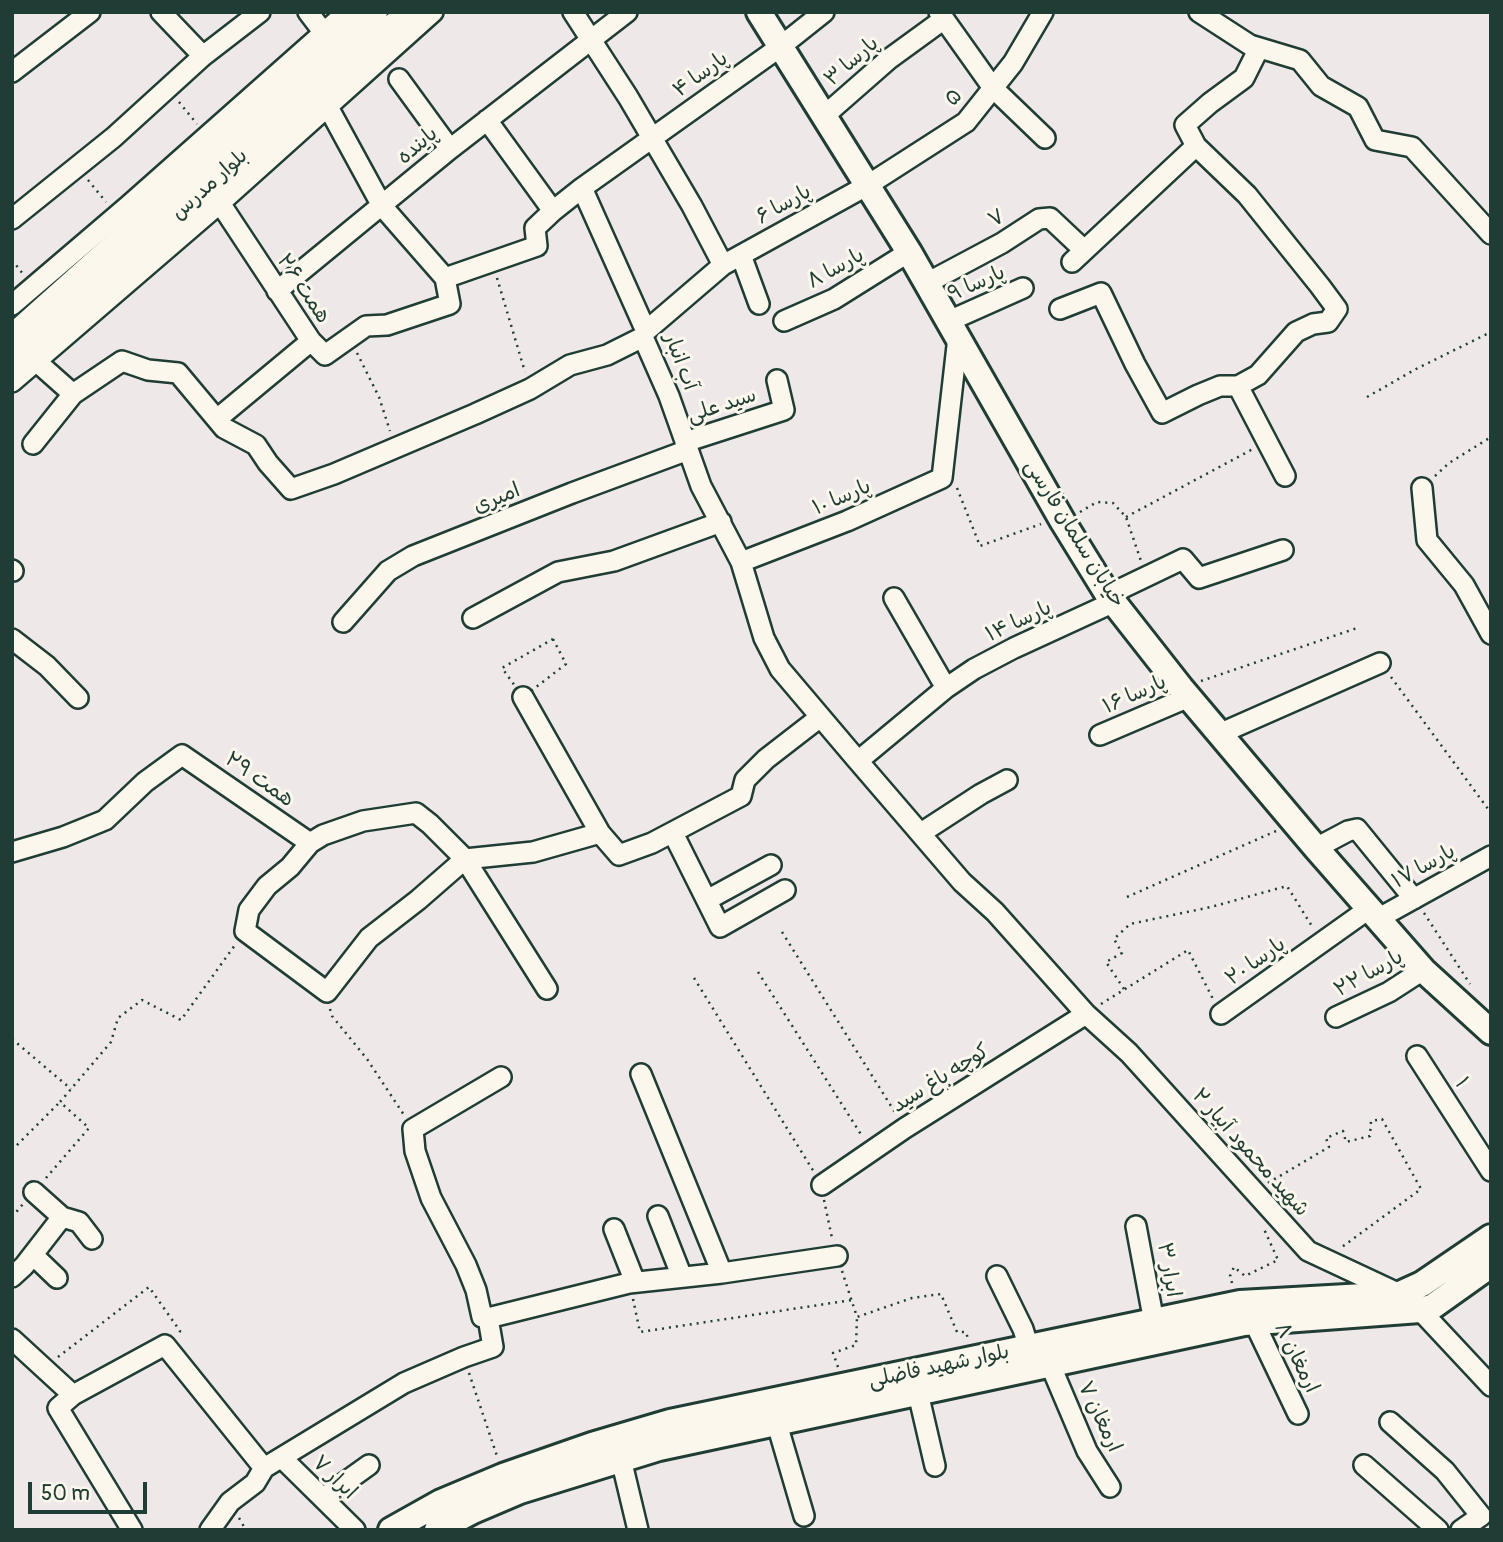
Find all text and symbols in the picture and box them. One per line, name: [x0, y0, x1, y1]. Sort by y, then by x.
street label: پارسا ۳: [820, 32, 884, 92]
street label: پارسا ۴: [668, 47, 734, 103]
street label: ۵: [940, 84, 968, 112]
street label: پاینده: [392, 122, 444, 170]
street label: بلوار مدرس: [166, 144, 254, 226]
street label: پارسا ۶: [752, 180, 816, 230]
street label: ۷: [984, 204, 1010, 234]
street label: پارسا ۸: [803, 243, 869, 295]
street label: همت ۲۶: [271, 249, 335, 329]
street label: پارسا ۹: [945, 260, 1009, 308]
street label: آب انبار: [658, 330, 702, 394]
street label: سید علی: [684, 383, 760, 429]
street label: خیابان سلمان فارسی: [1018, 455, 1130, 613]
street label: پارسا ۱۰: [809, 474, 875, 522]
street label: امیری: [470, 478, 524, 520]
street label: پارسا ۱۴: [982, 596, 1056, 648]
street label: پارسا ۱۶: [1099, 670, 1171, 720]
street label: همت ۲۹: [220, 747, 298, 813]
street label: پارسا ۱۷: [1388, 839, 1460, 895]
street label: پارسا ۲۰: [1221, 932, 1291, 992]
street label: پارسا ۲۲: [1330, 945, 1408, 1003]
street label: کوچه باغ سید: [888, 1039, 994, 1119]
street label: ۱: [1448, 1073, 1474, 1093]
street label: شهید محمود آبیار ۲: [1186, 1084, 1314, 1222]
street label: ابرار ۳: [1151, 1241, 1185, 1299]
street label: ارمغان ۸: [1268, 1319, 1324, 1397]
street label: بلوار شهید فاضلی: [866, 1340, 1012, 1394]
street label: ارمغان ۷: [1072, 1378, 1126, 1456]
street label: ابرار ۷: [306, 1451, 362, 1505]
scale bar: [32, 1468, 150, 1512]
text: 50 m: [41, 1480, 90, 1507]

